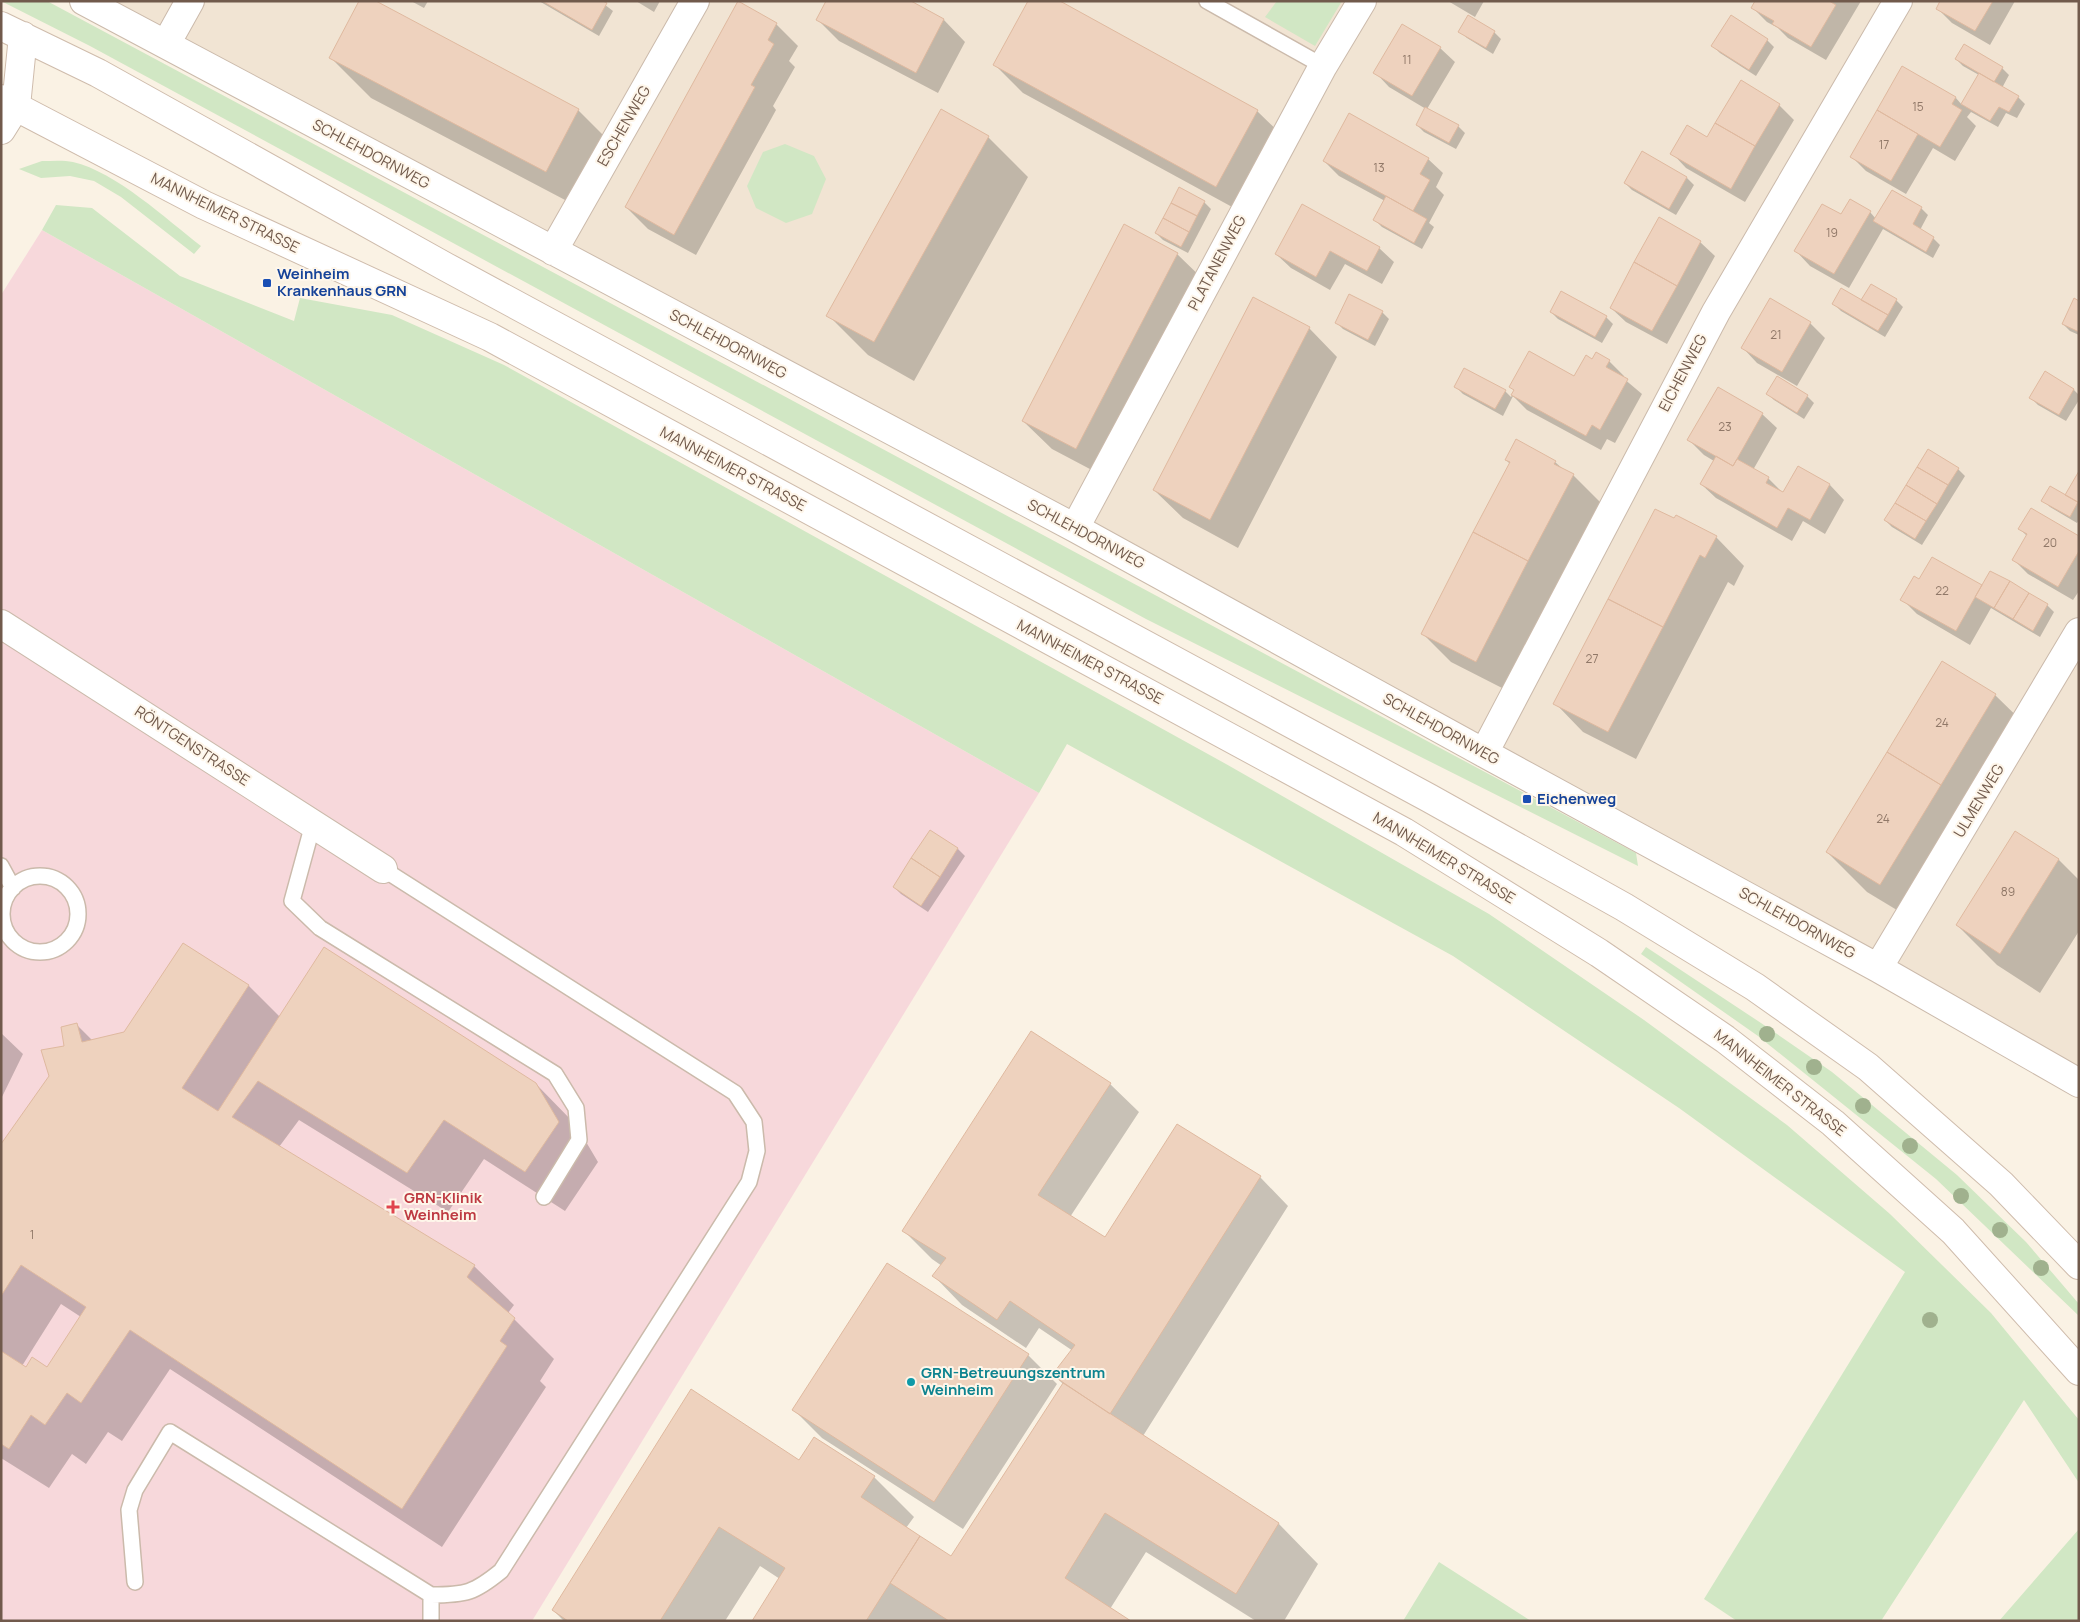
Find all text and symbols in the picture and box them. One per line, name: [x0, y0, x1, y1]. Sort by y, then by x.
house number: 11: [1402, 51, 1412, 68]
street label: ESCHENWEG: [592, 81, 655, 170]
house number: 15: [1912, 98, 1924, 115]
street label: SCHLEHDORNWEG: [309, 114, 434, 194]
house number: 17: [1879, 136, 1889, 153]
house number: 13: [1373, 159, 1385, 176]
street label: MANNHEIMER STRASSE: [147, 167, 303, 258]
street label: PLATANENWEG: [1183, 211, 1251, 314]
house number: 19: [1826, 224, 1838, 241]
place label: Weinheim Krankenhaus GRN: [277, 263, 407, 301]
marker: Weinheim Krankenhaus GRN: [261, 277, 273, 289]
street label: SCHLEHDORNWEG: [666, 304, 791, 384]
house number: 21: [1770, 326, 1782, 343]
street label: EICHENWEG: [1653, 330, 1712, 415]
house number: 23: [1718, 418, 1732, 435]
street label: MANNHEIMER STRASSE: [656, 421, 810, 516]
street label: SCHLEHDORNWEG: [1024, 494, 1149, 574]
house number: 20: [2043, 534, 2057, 551]
house number: 22: [1935, 582, 1949, 599]
street label: MANNHEIMER STRASSE: [1013, 614, 1167, 709]
house number: 27: [1586, 650, 1598, 667]
street label: SCHLEHDORNWEG: [1379, 688, 1504, 769]
street label: RÖNTGENSTRASSE: [131, 701, 254, 791]
house number: 24: [1935, 714, 1949, 731]
street label: ULMENWEG: [1948, 760, 2009, 841]
place label: Eichenweg: [1537, 788, 1616, 809]
marker: Eichenweg: [1521, 793, 1533, 805]
street label: MANNHEIMER STRASSE: [1369, 807, 1519, 908]
house number: 24: [1876, 810, 1890, 827]
street label: SCHLEHDORNWEG: [1735, 882, 1860, 963]
house number: 89: [2001, 883, 2015, 900]
street label: MANNHEIMER STRASSE: [1710, 1024, 1851, 1141]
place label: GRN-Klinik Weinheim: [404, 1187, 483, 1225]
marker: GRN-Klinik Weinheim: [386, 1200, 400, 1214]
house number: 1: [30, 1226, 34, 1243]
place label: GRN-Betreuungszentrum Weinheim: [921, 1362, 1105, 1400]
marker: GRN-Betreuungszentrum Weinheim: [905, 1376, 917, 1388]

